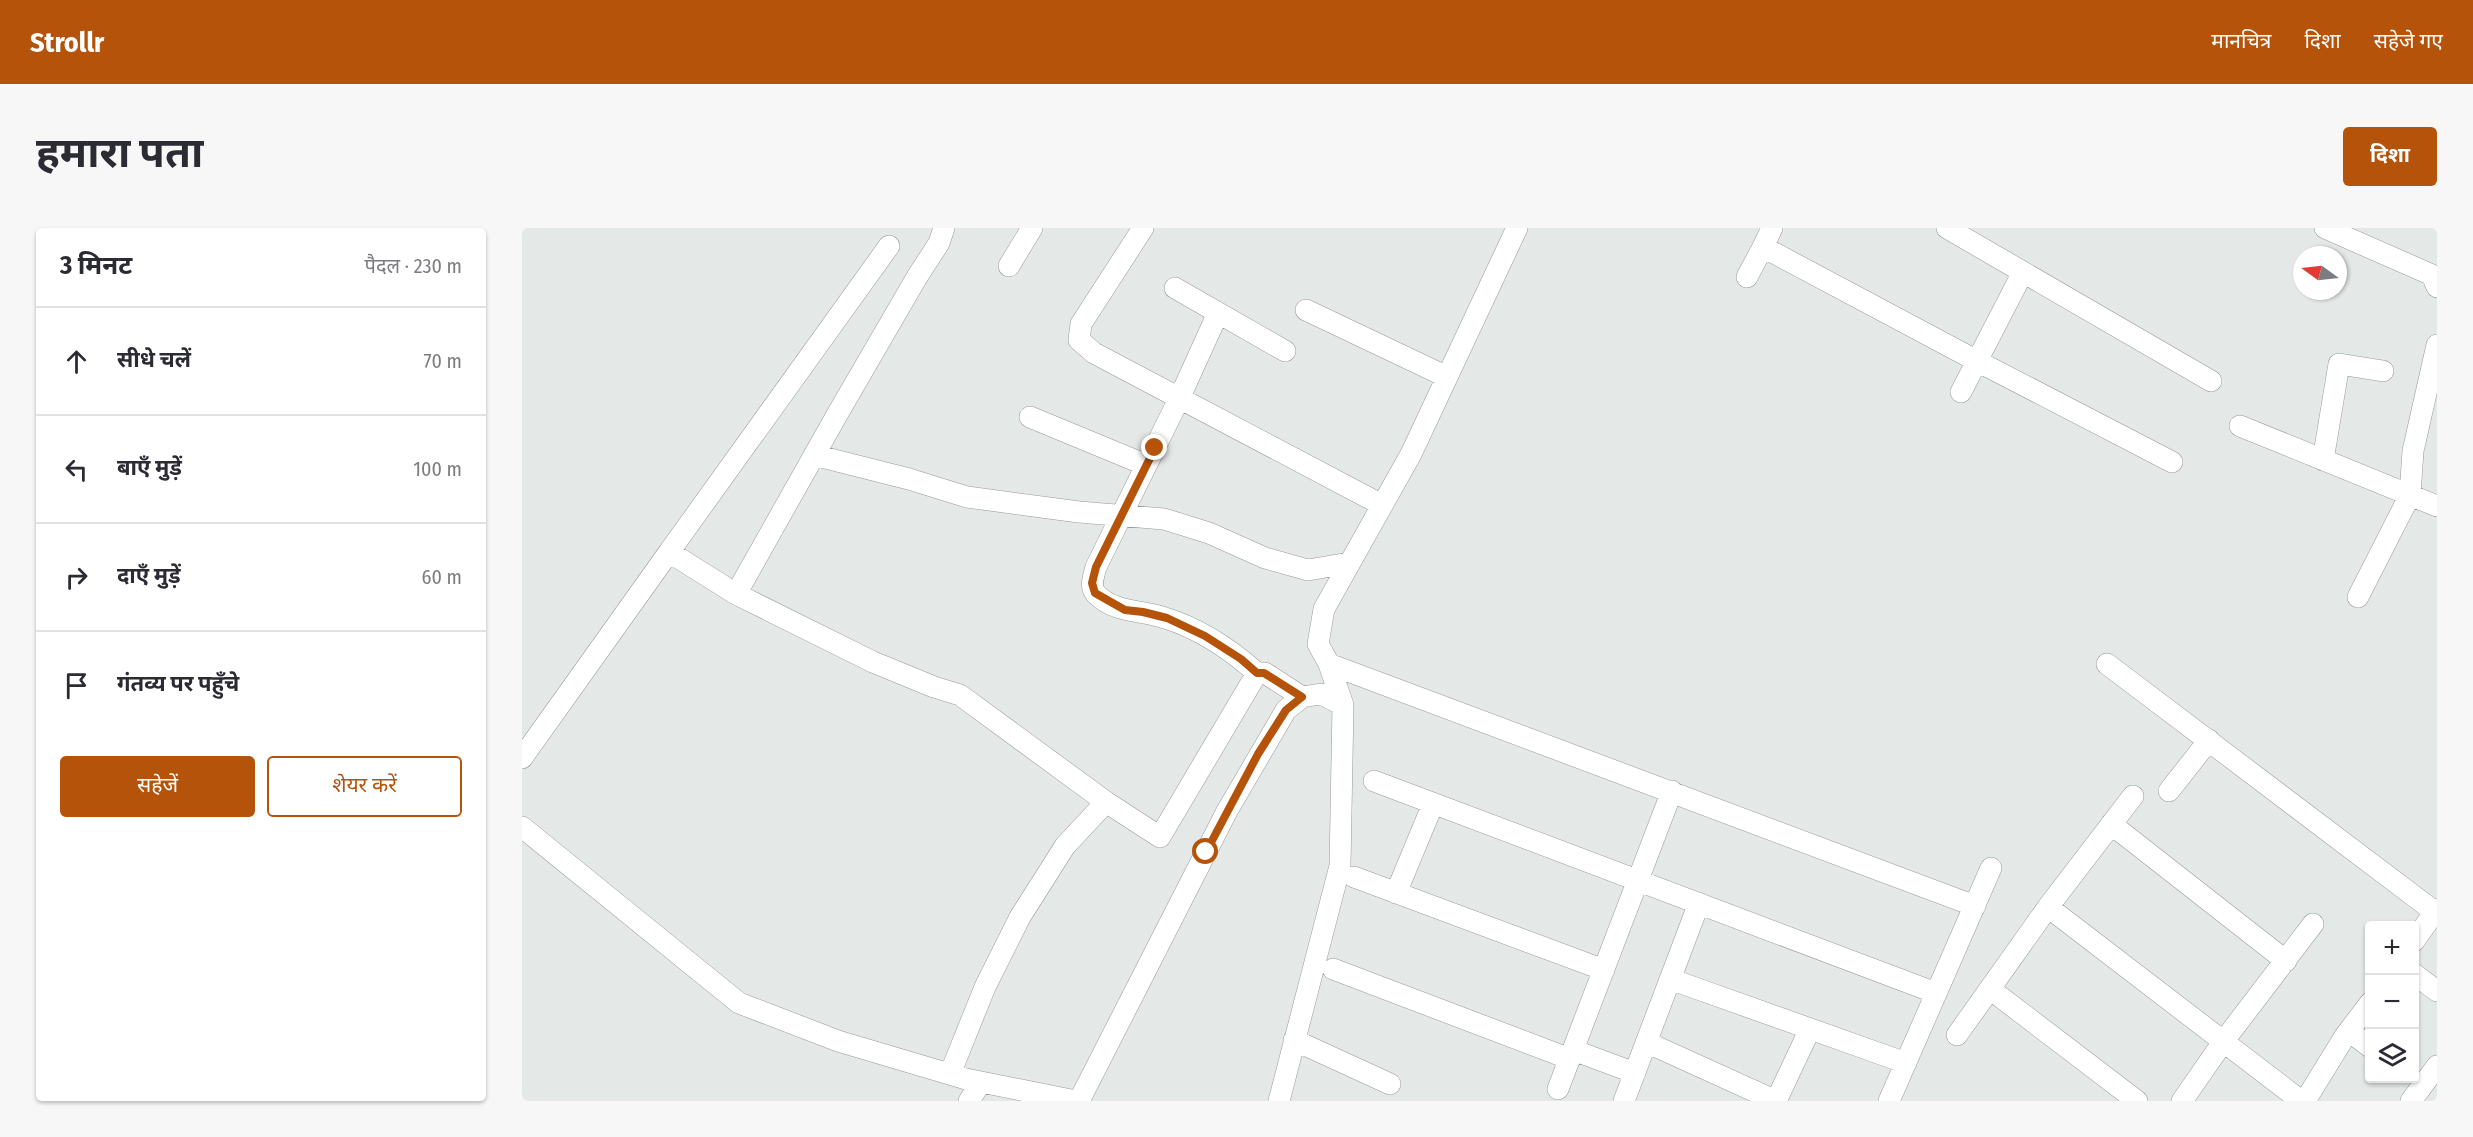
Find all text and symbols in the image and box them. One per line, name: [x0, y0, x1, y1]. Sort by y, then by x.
text: Strollr: [30, 26, 104, 59]
text: मानचित्र: [2211, 28, 2271, 54]
text: दिशा: [2304, 28, 2341, 54]
text: सहेजे गए: [2374, 28, 2443, 54]
button: दिशा: [2343, 127, 2437, 186]
text: हमारा पता: [36, 128, 203, 178]
north arrow: [2293, 246, 2347, 300]
text: 3 मिनट: [60, 250, 132, 281]
text: पैदल · 230 m: [365, 254, 462, 278]
icon: ahead: [60, 345, 93, 378]
text: सीधे चलें: [117, 346, 191, 373]
text: 70 m: [424, 349, 462, 373]
route end: [1141, 434, 1167, 460]
icon: left: [60, 453, 93, 486]
text: बाएँ मुड़ें: [117, 454, 182, 481]
text: 100 m: [413, 457, 462, 481]
icon: right: [60, 561, 93, 594]
text: दाएँ मुड़ें: [117, 562, 181, 589]
text: 60 m: [422, 565, 462, 589]
icon: arrive: [60, 669, 93, 702]
text: गंतव्य पर पहुँचे: [117, 670, 239, 697]
button: सहेजें: [60, 756, 255, 817]
button: शेयर करें: [267, 756, 462, 817]
route start: [1192, 838, 1218, 864]
map controls: [2365, 921, 2419, 1083]
button: +: [2365, 921, 2419, 975]
button: −: [2365, 975, 2419, 1029]
button: layers: [2365, 1029, 2419, 1083]

